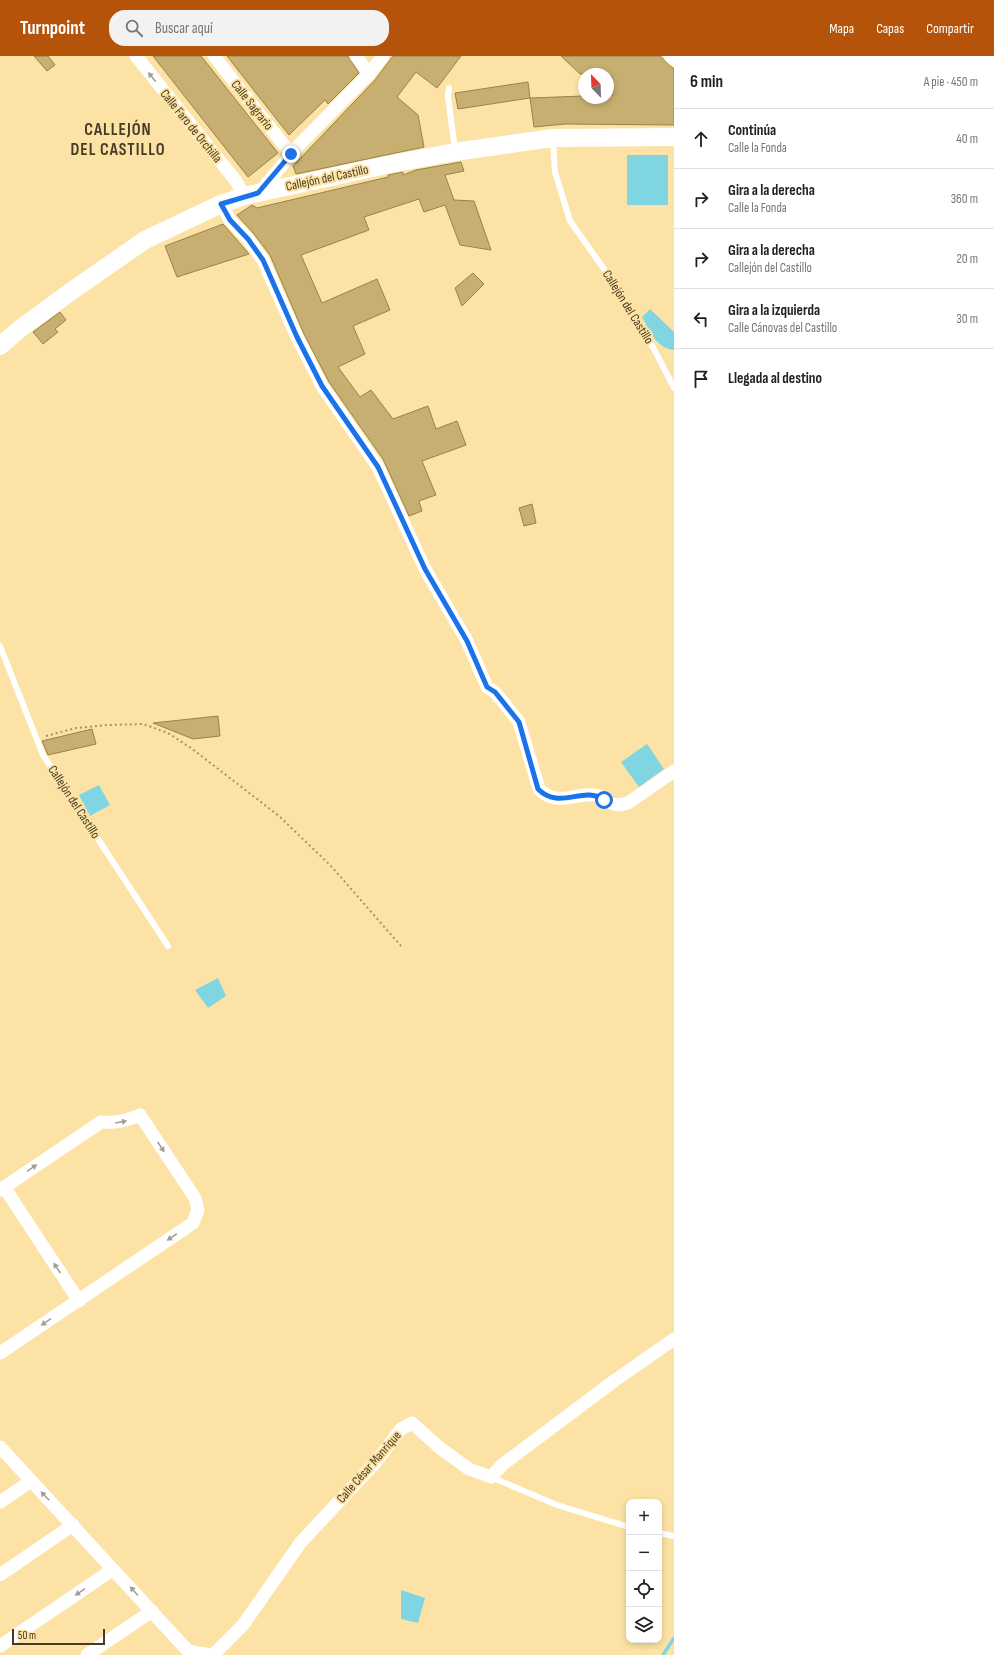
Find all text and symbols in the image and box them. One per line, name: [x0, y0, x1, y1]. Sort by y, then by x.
search box: [109, 10, 389, 46]
text: Turnpoint: [20, 17, 85, 40]
icon: search: [123, 17, 145, 39]
text: Buscar aquí: [155, 19, 213, 38]
text: Mapa: [829, 20, 854, 37]
text: Capas: [876, 20, 904, 37]
text: Compartir: [926, 20, 974, 37]
north arrow: [578, 68, 614, 104]
one-way arrow: [148, 71, 157, 82]
text: 6 min: [690, 72, 723, 92]
text: A pie · 450 m: [924, 74, 978, 90]
street label: Calle Sagrario: [228, 77, 276, 133]
street label: Calle Faro de Orchilla: [157, 86, 225, 166]
district label: CALLEJÓN DEL CASTILLO: [71, 119, 165, 160]
text: Continúa: [728, 121, 776, 140]
icon: ahead: [690, 128, 712, 150]
text: 40 m: [956, 131, 978, 147]
text: Calle la Fonda: [728, 140, 787, 156]
route end: [282, 145, 300, 163]
street label: Callejón del Castillo: [284, 161, 370, 195]
text: Gira a la derecha: [728, 181, 815, 200]
icon: right: [690, 188, 712, 210]
text: 360 m: [951, 191, 978, 207]
text: Calle la Fonda: [728, 200, 787, 216]
text: Gira a la derecha: [728, 241, 815, 260]
icon: right: [690, 248, 712, 270]
text: 20 m: [956, 251, 978, 267]
text: Callejón del Castillo: [728, 260, 812, 276]
street label: Callejón del Castillo: [599, 267, 657, 347]
text: Gira a la izquierda: [728, 301, 820, 320]
icon: left: [690, 308, 712, 330]
text: 30 m: [956, 311, 978, 327]
text: Calle Cánovas del Castillo: [728, 320, 837, 336]
icon: arrive: [690, 368, 712, 390]
text: Llegada al destino: [728, 369, 822, 388]
street label: Callejón del Castillo: [44, 762, 104, 842]
route start: [595, 791, 613, 809]
one-way arrow: [115, 1118, 127, 1124]
one-way arrow: [158, 1141, 165, 1153]
one-way arrow: [27, 1165, 38, 1172]
one-way arrow: [167, 1233, 177, 1241]
one-way arrow: [53, 1263, 61, 1274]
one-way arrow: [41, 1318, 51, 1326]
street label: Calle César Manrique: [333, 1428, 405, 1506]
one-way arrow: [40, 1491, 50, 1501]
map controls: [626, 1499, 662, 1643]
button: +: [626, 1499, 662, 1535]
button: −: [626, 1535, 662, 1571]
button: locate: [626, 1571, 662, 1607]
one-way arrow: [129, 1586, 138, 1596]
one-way arrow: [75, 1588, 85, 1596]
button: layers: [626, 1607, 662, 1643]
scale bar: [12, 1627, 105, 1646]
text: 50 m: [18, 1629, 36, 1642]

